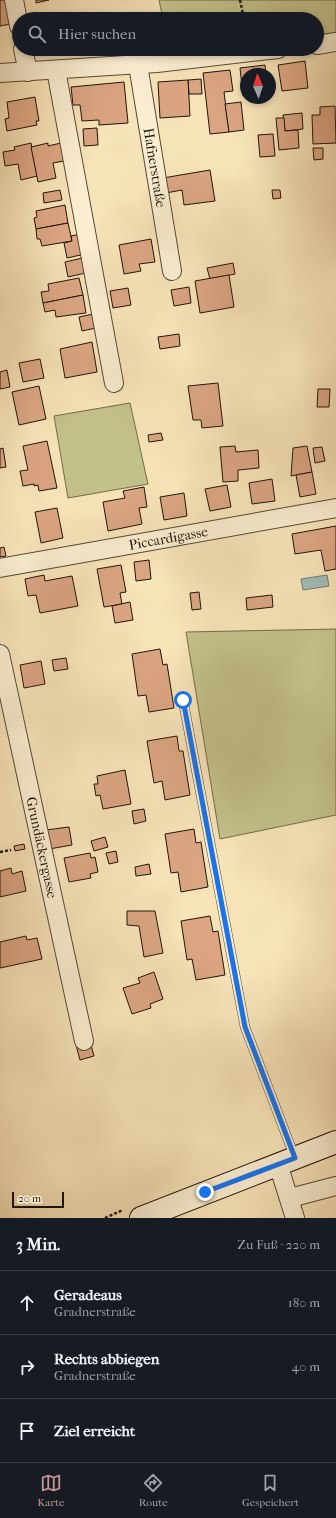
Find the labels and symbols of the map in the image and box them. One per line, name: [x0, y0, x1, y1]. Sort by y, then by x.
north arrow: [240, 68, 276, 104]
street label: Hafnerstraße: [140, 127, 169, 209]
street label: Piccardigasse: [128, 523, 209, 554]
route start: [174, 691, 192, 709]
street label: Grundäckergasse: [22, 795, 61, 900]
route end: [196, 1183, 214, 1201]
scale bar: [12, 1190, 64, 1209]

